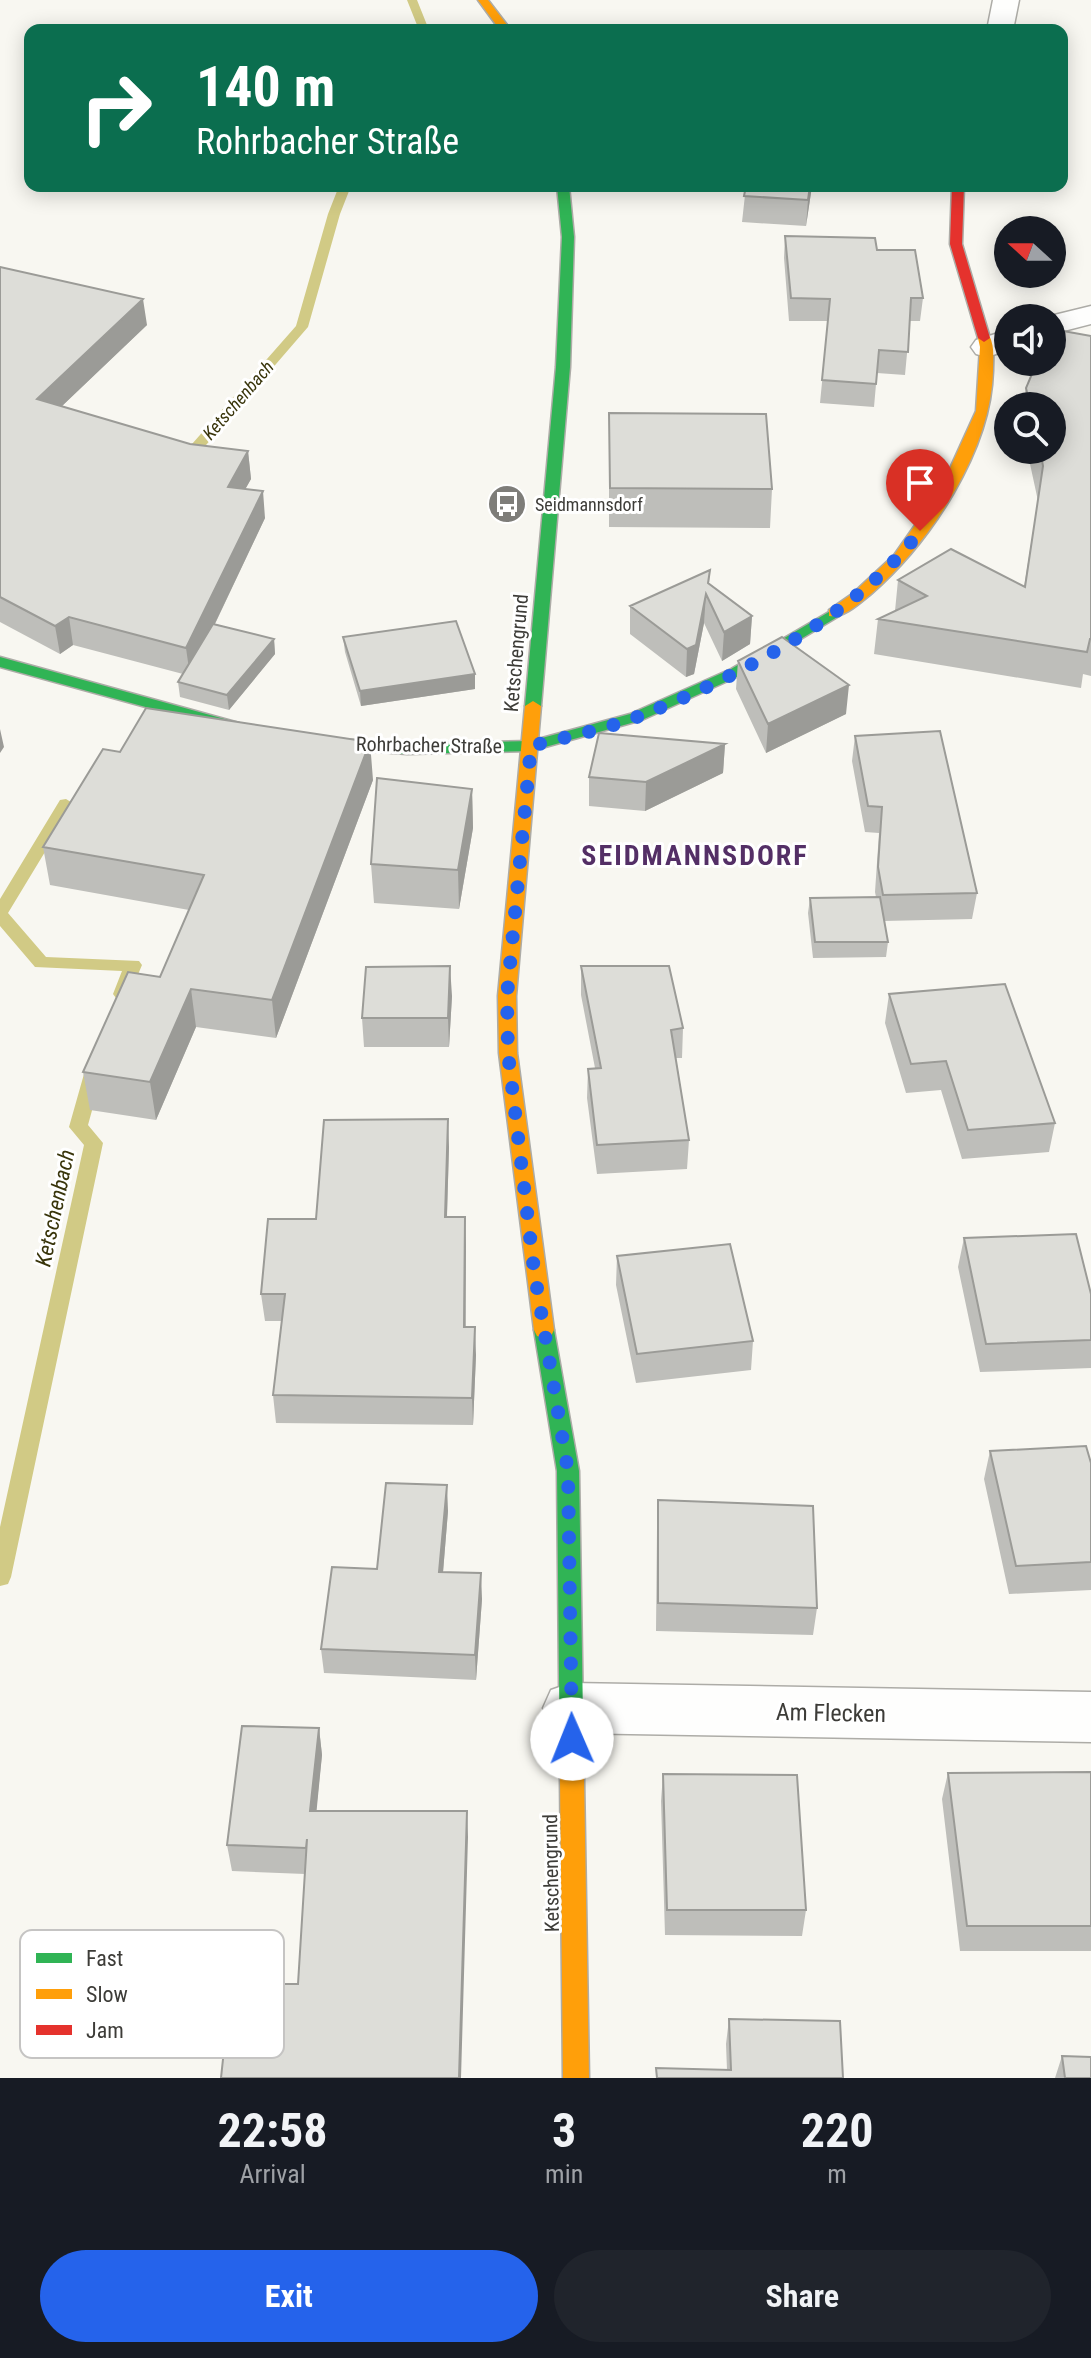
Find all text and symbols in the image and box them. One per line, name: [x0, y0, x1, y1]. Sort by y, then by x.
text: 140 m: [196, 54, 335, 120]
icon: right: [64, 56, 168, 160]
text: Rohrbacher Straße: [196, 121, 459, 163]
north arrow: [994, 216, 1066, 288]
map controls: [994, 216, 1066, 464]
button: sound: [994, 304, 1066, 376]
water label: Ketschenbach: [198, 356, 278, 444]
button: search: [994, 392, 1066, 464]
pin: [886, 449, 954, 531]
icon: arrive: [898, 461, 942, 505]
bus stop icon: Seidmannsdorf: [486, 483, 528, 525]
place label: Seidmannsdorf: [535, 494, 643, 515]
street label: Ketschengrund: [499, 593, 533, 713]
street label: Rohrbacher Straße: [356, 732, 502, 758]
district label: SEIDMANNSDORF: [581, 839, 809, 872]
water label: Ketschenbach: [30, 1147, 80, 1269]
position arrow: [530, 1697, 614, 1781]
street label: Am Flecken: [776, 1698, 886, 1728]
street label: Ketschengrund: [538, 1814, 564, 1932]
legend: [20, 1930, 284, 2058]
text: Fast: [86, 1946, 123, 1971]
text: Slow: [86, 1982, 128, 2007]
text: Jam: [86, 2018, 124, 2043]
text: 22:58: [217, 2102, 328, 2159]
text: 3: [552, 2102, 576, 2159]
text: 220: [801, 2102, 873, 2159]
text: Arrival: [239, 2159, 306, 2189]
text: min: [545, 2159, 583, 2189]
text: m: [827, 2159, 847, 2189]
button: Exit: [40, 2250, 538, 2342]
button: Share: [554, 2250, 1051, 2342]

